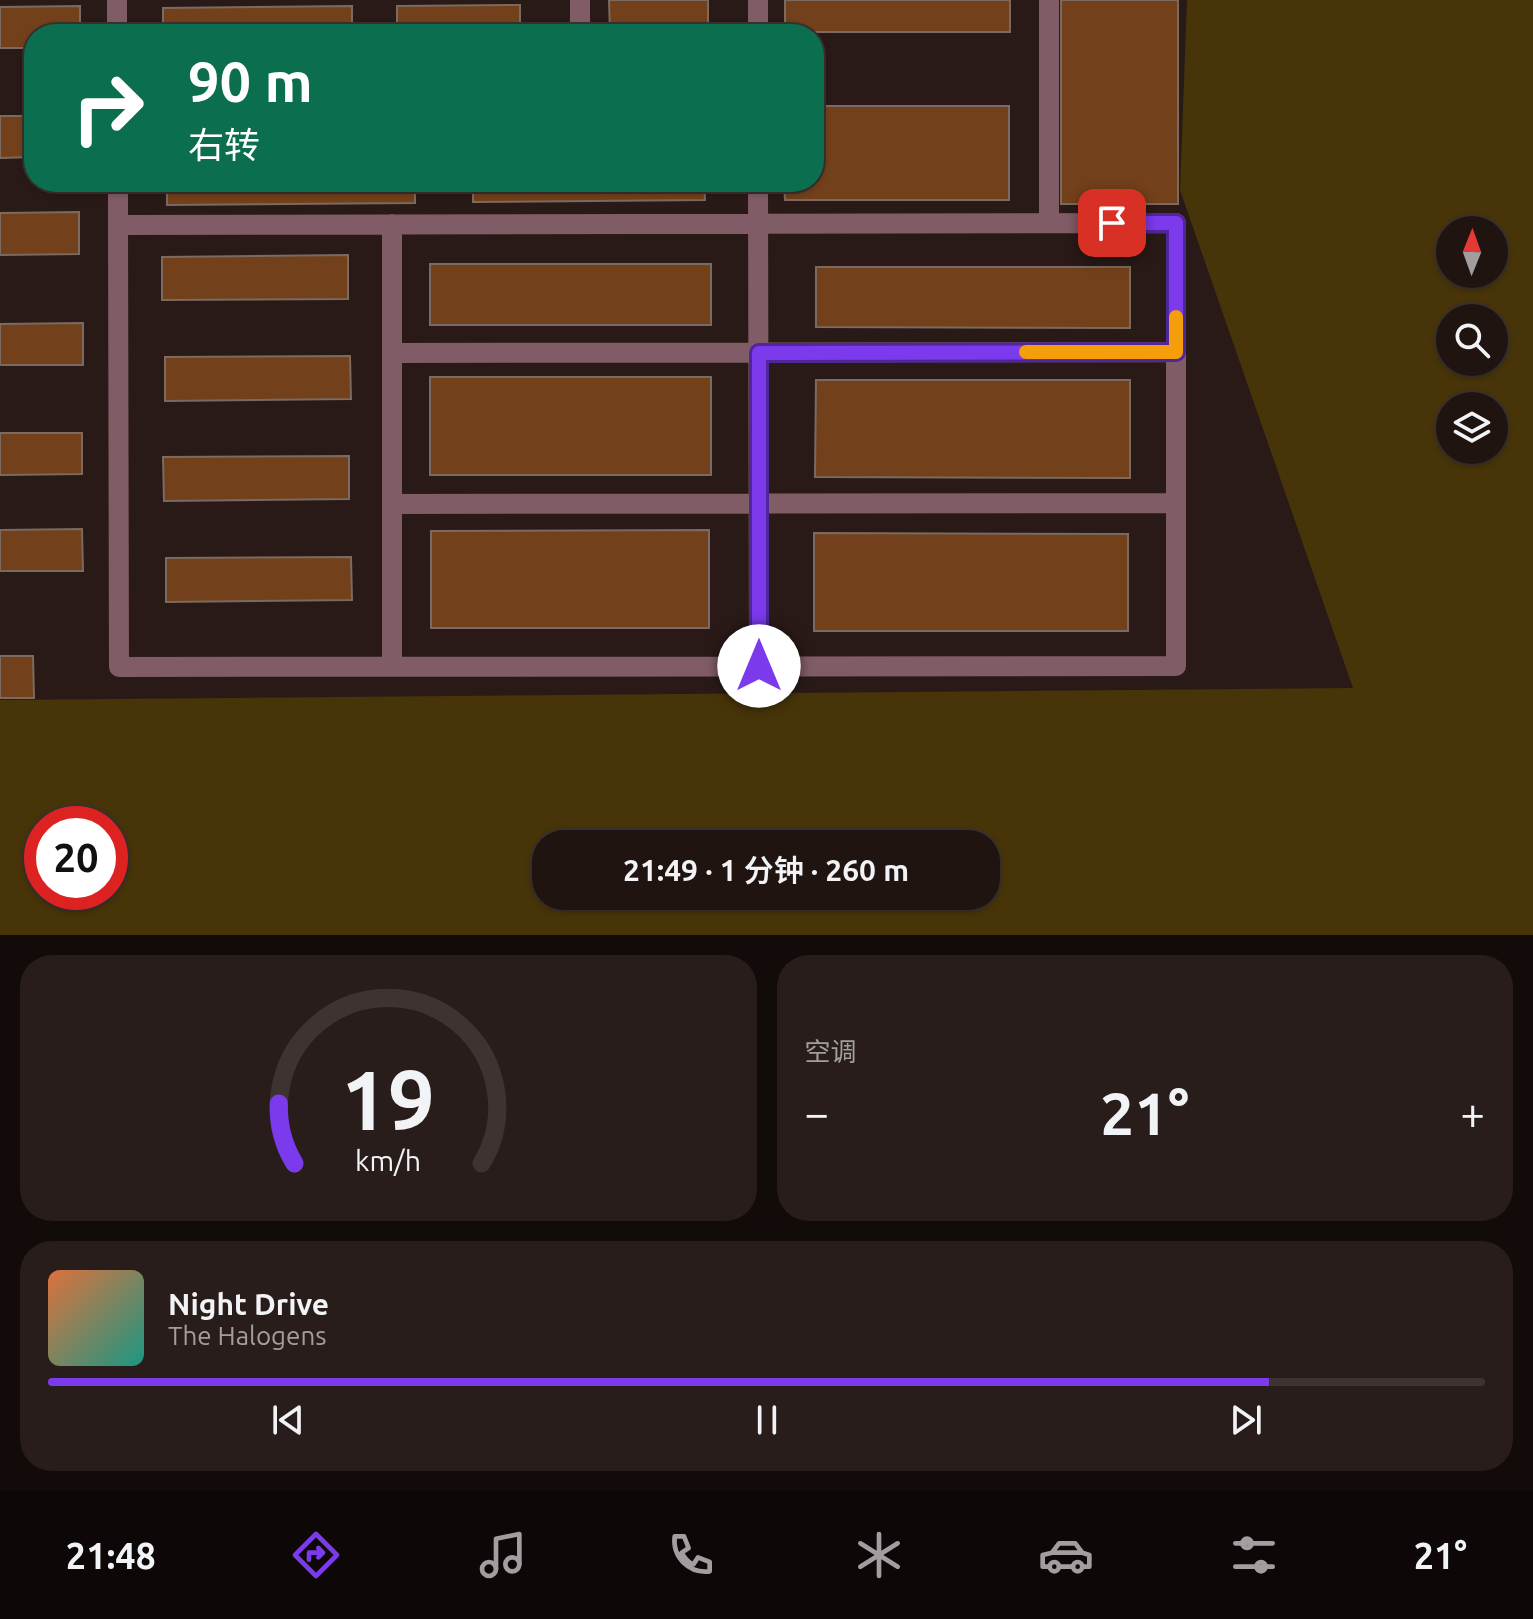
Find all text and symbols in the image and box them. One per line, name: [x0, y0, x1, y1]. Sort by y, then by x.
text: 90 m: [188, 50, 313, 113]
icon: right: [56, 56, 160, 160]
text: 右转: [188, 124, 260, 165]
pin: [1078, 189, 1146, 257]
icon: arrive: [1090, 201, 1134, 245]
north arrow: [1436, 216, 1508, 288]
map controls: [1436, 216, 1508, 464]
button: search: [1436, 304, 1508, 376]
button: layers: [1436, 392, 1508, 464]
position arrow: [717, 624, 801, 708]
speed limit sign: 20: [24, 806, 128, 910]
text: 21:49 · 1 分钟 · 260 m: [623, 853, 909, 887]
text: 空调: [805, 1037, 857, 1066]
text: 19: [341, 1052, 435, 1146]
text: 21°: [1100, 1079, 1189, 1146]
text: −: [805, 1088, 829, 1137]
text: +: [1460, 1088, 1485, 1137]
text: km/h: [355, 1144, 421, 1176]
text: Night Drive: [168, 1287, 329, 1321]
text: The Halogens: [168, 1321, 327, 1350]
icon: previous: [266, 1398, 310, 1442]
icon: pause: [745, 1398, 789, 1442]
icon: next: [1224, 1398, 1268, 1442]
icon: directions: [288, 1527, 344, 1583]
icon: music: [475, 1527, 531, 1583]
icon: phone: [663, 1527, 719, 1583]
icon: climate: [851, 1527, 907, 1583]
icon: car: [1038, 1527, 1094, 1583]
icon: filters: [1226, 1527, 1282, 1583]
text: 21:48: [66, 1535, 156, 1576]
text: 21°: [1414, 1535, 1467, 1576]

